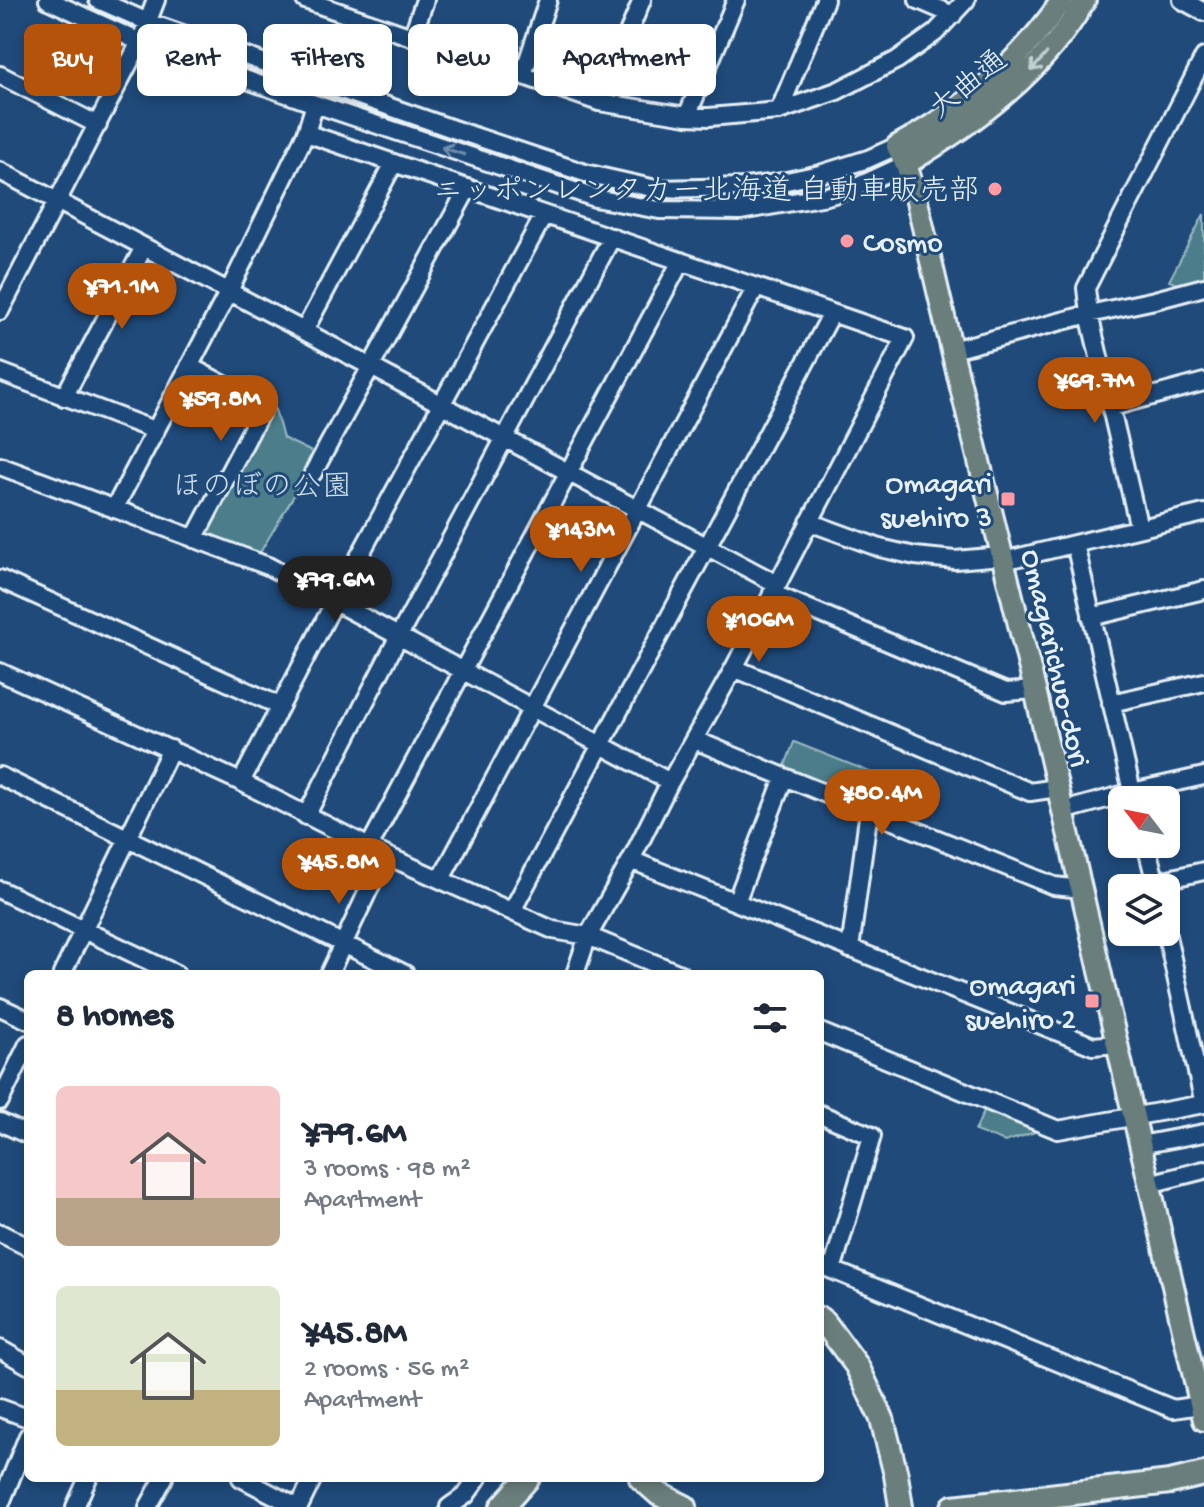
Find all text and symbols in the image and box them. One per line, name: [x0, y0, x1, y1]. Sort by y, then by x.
chip: Buy: [24, 24, 121, 96]
chip: Rent: [137, 24, 247, 96]
chip: Filters: [263, 24, 392, 96]
chip: New: [408, 24, 518, 96]
chip: Apartment: [534, 24, 716, 96]
street label: 大曲通: [923, 44, 1016, 128]
one-way arrow: [1030, 52, 1048, 72]
one-way arrow: [441, 142, 466, 157]
place label: ニッポンレンタカー北海道 自動車販売部: [433, 174, 979, 211]
marker: ニッポンレンタカー北海道 自動車販売部: [986, 180, 1004, 198]
place label: Cosmo: [863, 228, 943, 263]
marker: Cosmo: [838, 232, 856, 250]
pin: ¥71.1M: [57, 263, 187, 331]
text: ¥71.1M: [86, 273, 158, 304]
pin: ¥69.7M: [1030, 357, 1160, 425]
text: ¥69.7M: [1056, 367, 1134, 398]
pin: ¥59.8M: [156, 375, 286, 443]
text: ¥59.8M: [181, 385, 261, 416]
place label: Omagari suehiro 3: [880, 469, 992, 538]
park label: ほのぼの公園: [172, 471, 352, 507]
marker: Omagari suehiro 3: [999, 490, 1017, 508]
pin: ¥143M: [525, 506, 637, 574]
text: ¥143M: [548, 516, 614, 547]
street label: Omagarichuo-dori: [1011, 547, 1095, 771]
pin: ¥79.6M: [270, 556, 400, 624]
text: ¥79.6M: [296, 566, 374, 597]
pin: ¥106M: [703, 596, 815, 664]
text: ¥106M: [725, 606, 793, 637]
pin: ¥80.4M: [817, 769, 947, 837]
text: ¥80.4M: [842, 779, 922, 810]
north arrow: [1108, 786, 1180, 858]
map controls: [1108, 786, 1180, 946]
pin: ¥45.8M: [274, 838, 404, 906]
text: ¥45.8M: [300, 848, 378, 879]
button: layers: [1108, 874, 1180, 946]
place label: Omagari suehiro 2: [965, 971, 1076, 1040]
marker: Omagari suehiro 2: [1083, 992, 1101, 1010]
icon: filters: [748, 996, 792, 1040]
text: 8 homes: [56, 998, 173, 1038]
text: ¥79.6M: [304, 1115, 406, 1155]
icon: home: [120, 1118, 216, 1214]
text: 3 rooms · 98 m²: [304, 1155, 471, 1186]
text: Apartment: [304, 1186, 421, 1217]
text: ¥45.8M: [304, 1315, 407, 1355]
icon: home: [120, 1318, 216, 1414]
text: 2 rooms · 56 m²: [304, 1355, 469, 1386]
text: Apartment: [304, 1386, 421, 1417]

